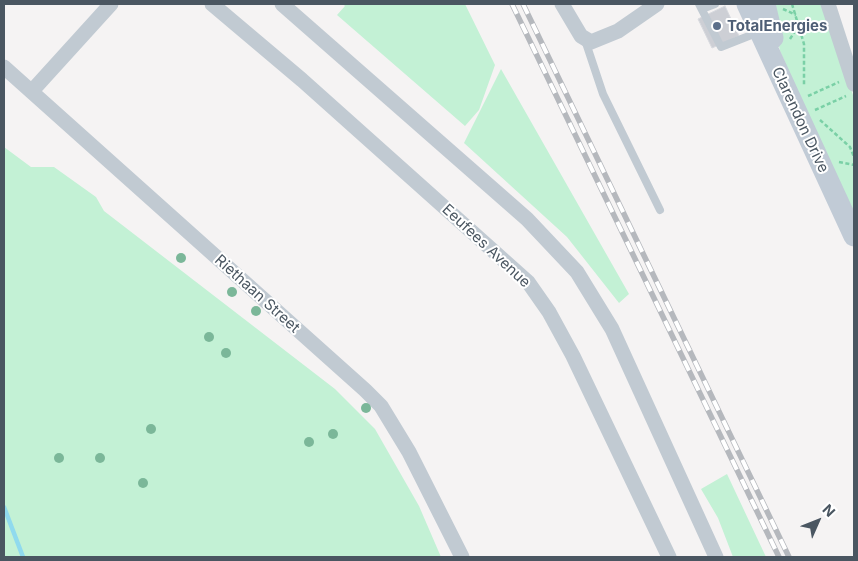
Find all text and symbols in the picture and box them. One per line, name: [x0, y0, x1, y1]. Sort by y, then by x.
place label: TotalEnergies: [727, 17, 827, 35]
marker: TotalEnergies: [711, 20, 723, 32]
street label: Clarendon Drive: [768, 64, 832, 176]
street label: Eeufees Avenue: [438, 201, 534, 291]
street label: Riethaan Street: [211, 251, 303, 337]
north arrow: [793, 496, 843, 546]
text: N: [819, 500, 839, 520]

